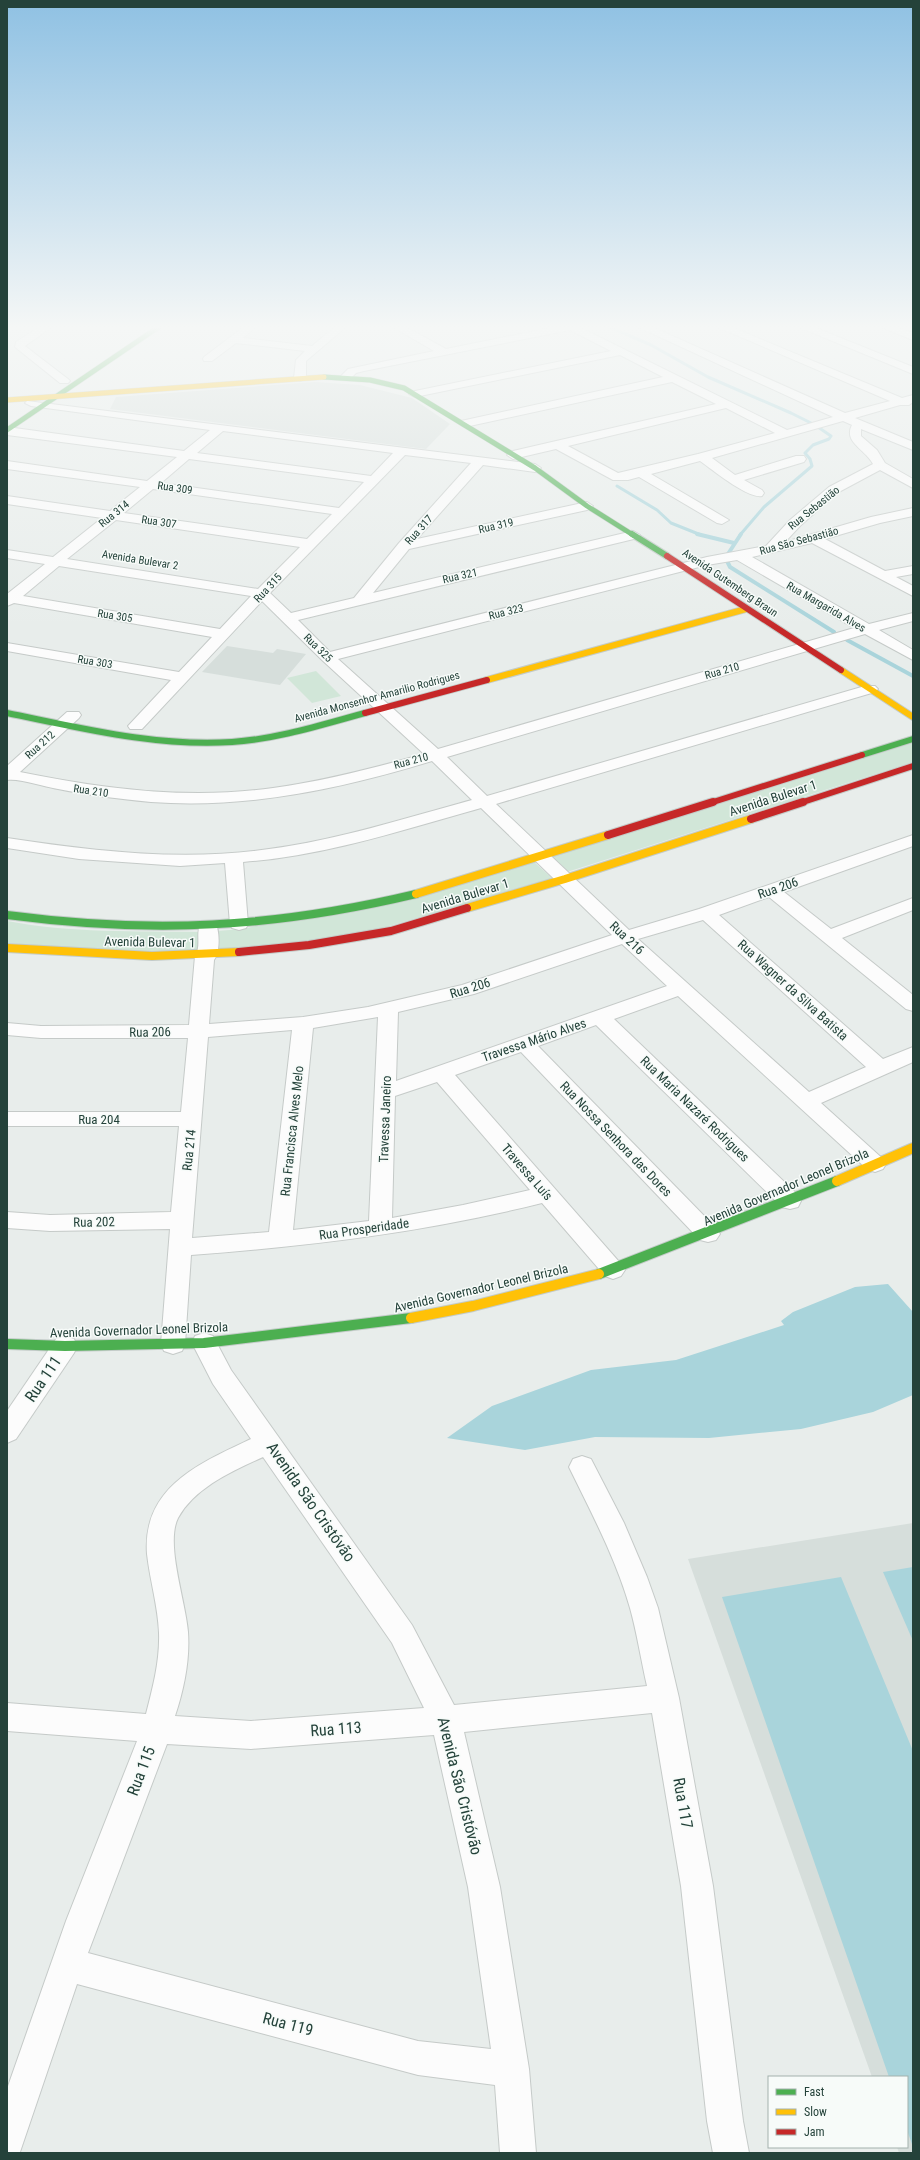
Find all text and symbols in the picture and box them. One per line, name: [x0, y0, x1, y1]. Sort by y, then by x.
street label: Rua 309: [157, 479, 193, 497]
street label: Rua Sebastião: [786, 483, 843, 533]
street label: Rua 314: [96, 498, 132, 530]
street label: Rua 307: [141, 513, 177, 531]
street label: Rua 317: [402, 513, 436, 547]
street label: Rua 319: [477, 516, 515, 536]
street label: Rua São Sebastião: [758, 524, 840, 558]
street label: Avenida Gutemberg Braun: [680, 546, 780, 620]
street label: Avenida Bulevar 2: [101, 548, 179, 572]
street label: Rua 321: [441, 566, 479, 586]
street label: Rua 315: [251, 571, 285, 605]
street label: Rua Margarida Alves: [784, 579, 868, 635]
street label: Rua 323: [487, 601, 525, 623]
street label: Rua 305: [97, 607, 133, 625]
street label: Rua 325: [301, 631, 335, 665]
street label: Rua 303: [77, 653, 113, 671]
street label: Rua 210: [703, 660, 741, 682]
street label: Avenida Monsenhor Amarilio Rodrigues: [293, 669, 461, 725]
street label: Rua 212: [23, 728, 57, 762]
street label: Rua 210: [392, 750, 430, 772]
street label: Avenida Bulevar 1: [727, 777, 819, 819]
street label: Rua 210: [73, 782, 109, 800]
street label: Rua 206: [756, 874, 800, 902]
street label: Avenida Bulevar 1: [419, 876, 511, 916]
street label: Rua 216: [607, 918, 647, 958]
street label: Avenida Bulevar 1: [104, 934, 196, 950]
street label: Rua Wagner da Silva Batista: [735, 936, 851, 1044]
street label: Rua 206: [448, 975, 492, 1001]
street label: Travessa Mário Alves: [480, 1015, 588, 1065]
street label: Rua 206: [129, 1024, 171, 1040]
street label: Rua Maria Nazaré Rodrigues: [638, 1053, 753, 1165]
street label: Rua Francisca Alves Melo: [278, 1065, 306, 1197]
street label: Travessa Janeiro: [376, 1075, 394, 1163]
street label: Rua Nossa Senhora das Dores: [557, 1078, 675, 1200]
street label: Rua 204: [78, 1112, 120, 1127]
street label: Rua 214: [179, 1128, 199, 1171]
street label: Travessa Luís: [498, 1141, 556, 1203]
street label: Avenida Governador Leonel Brizola: [701, 1145, 871, 1229]
street label: Rua 202: [73, 1214, 115, 1230]
street label: Rua Prosperidade: [318, 1215, 410, 1243]
street label: Avenida Governador Leonel Brizola: [392, 1261, 570, 1315]
street label: Avenida Governador Leonel Brizola: [50, 1319, 228, 1341]
street label: Rua 111: [21, 1352, 65, 1406]
street label: Avenida São Cristóvão: [263, 1439, 359, 1565]
street label: Avenida São Cristóvão: [434, 1715, 486, 1857]
street label: Rua 113: [310, 1718, 362, 1740]
street label: Rua 115: [123, 1744, 159, 1798]
street label: Rua 117: [669, 1776, 697, 1830]
street label: Rua 119: [261, 2008, 315, 2040]
legend: [768, 2076, 908, 2148]
text: Fast: [804, 2085, 825, 2099]
text: Slow: [804, 2105, 827, 2119]
text: Jam: [804, 2125, 825, 2139]

